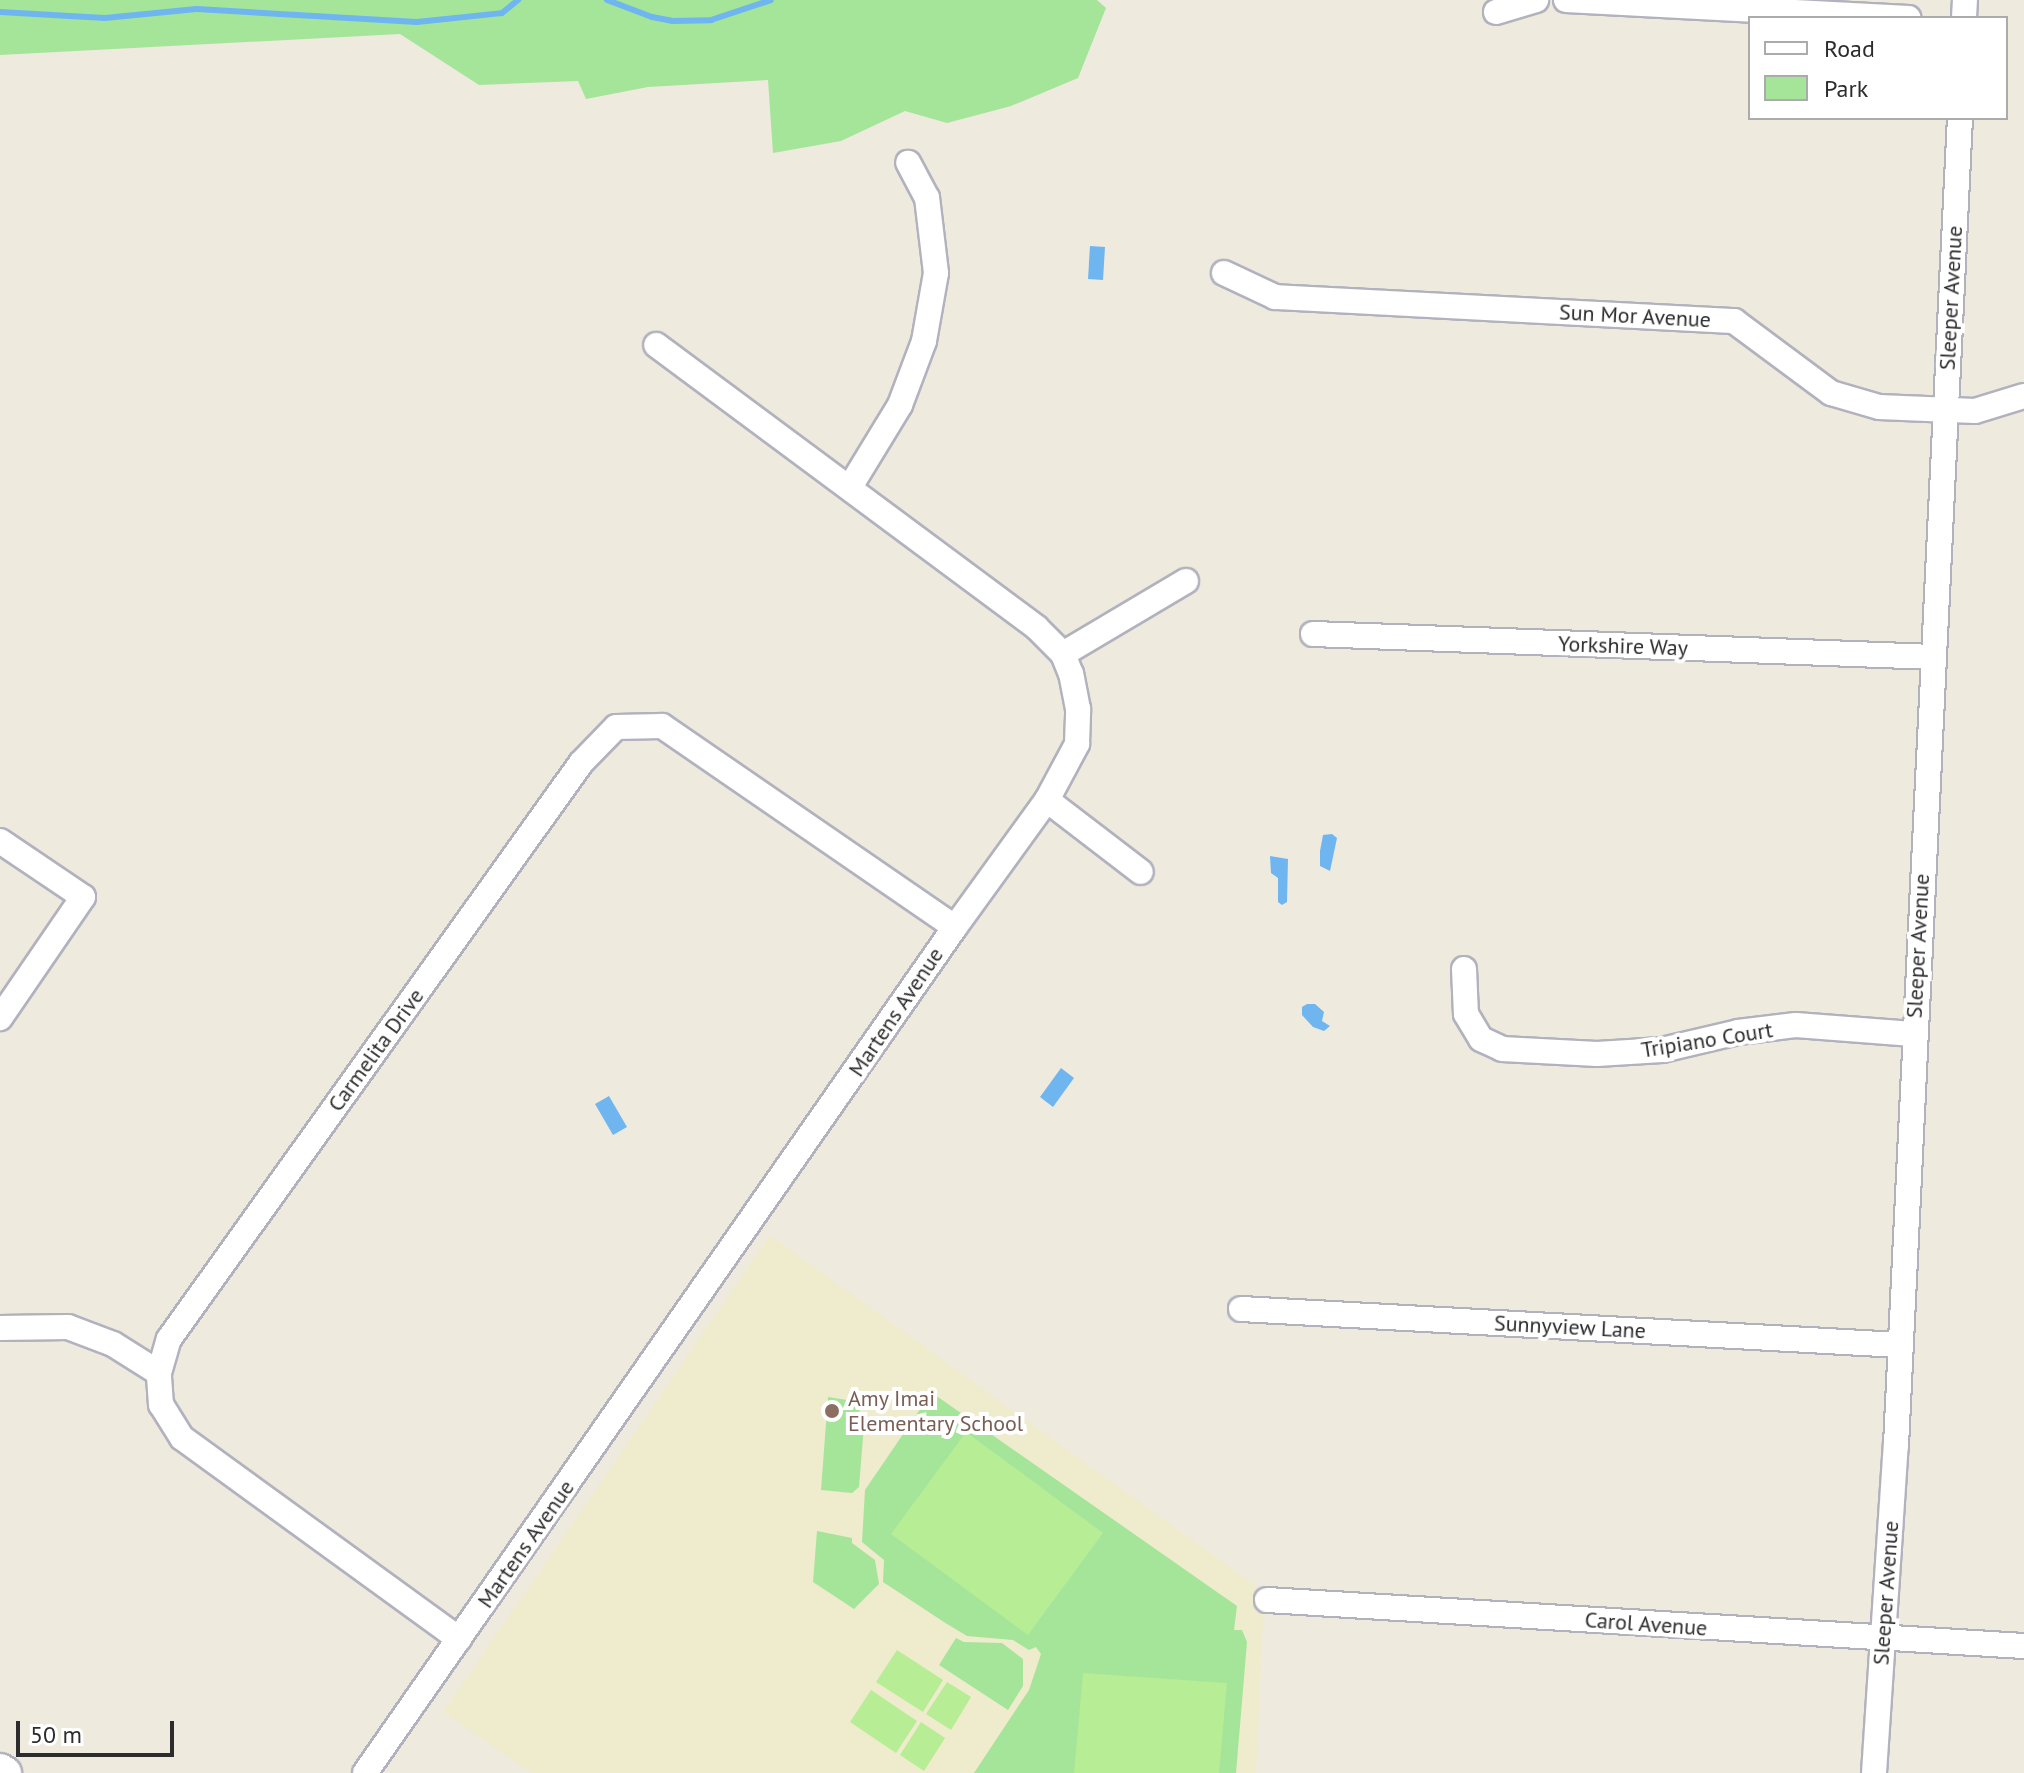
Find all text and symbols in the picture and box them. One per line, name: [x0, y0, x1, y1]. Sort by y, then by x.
legend: [1748, 16, 2008, 120]
text: Road: [1824, 33, 1875, 64]
text: Park: [1824, 73, 1868, 104]
street label: Sleeper Avenue: [1934, 225, 1968, 371]
street label: Sun Mor Avenue: [1558, 299, 1712, 333]
street label: Yorkshire Way: [1557, 631, 1689, 661]
street label: Sleeper Avenue: [1901, 873, 1935, 1019]
street label: Martens Avenue: [843, 942, 949, 1082]
street label: Carmelita Drive: [323, 983, 429, 1117]
street label: Tripiano Court: [1639, 1017, 1775, 1063]
street label: Sunnyview Lane: [1493, 1310, 1647, 1344]
place label: Amy Imai Elementary School: [848, 1385, 1024, 1436]
marker: Amy Imai Elementary School: [823, 1402, 841, 1420]
street label: Martens Avenue: [472, 1475, 580, 1613]
street label: Sleeper Avenue: [1868, 1520, 1904, 1666]
street label: Carol Avenue: [1584, 1607, 1708, 1641]
scale bar: [20, 1705, 178, 1755]
text: 50 m: [30, 1719, 82, 1750]

